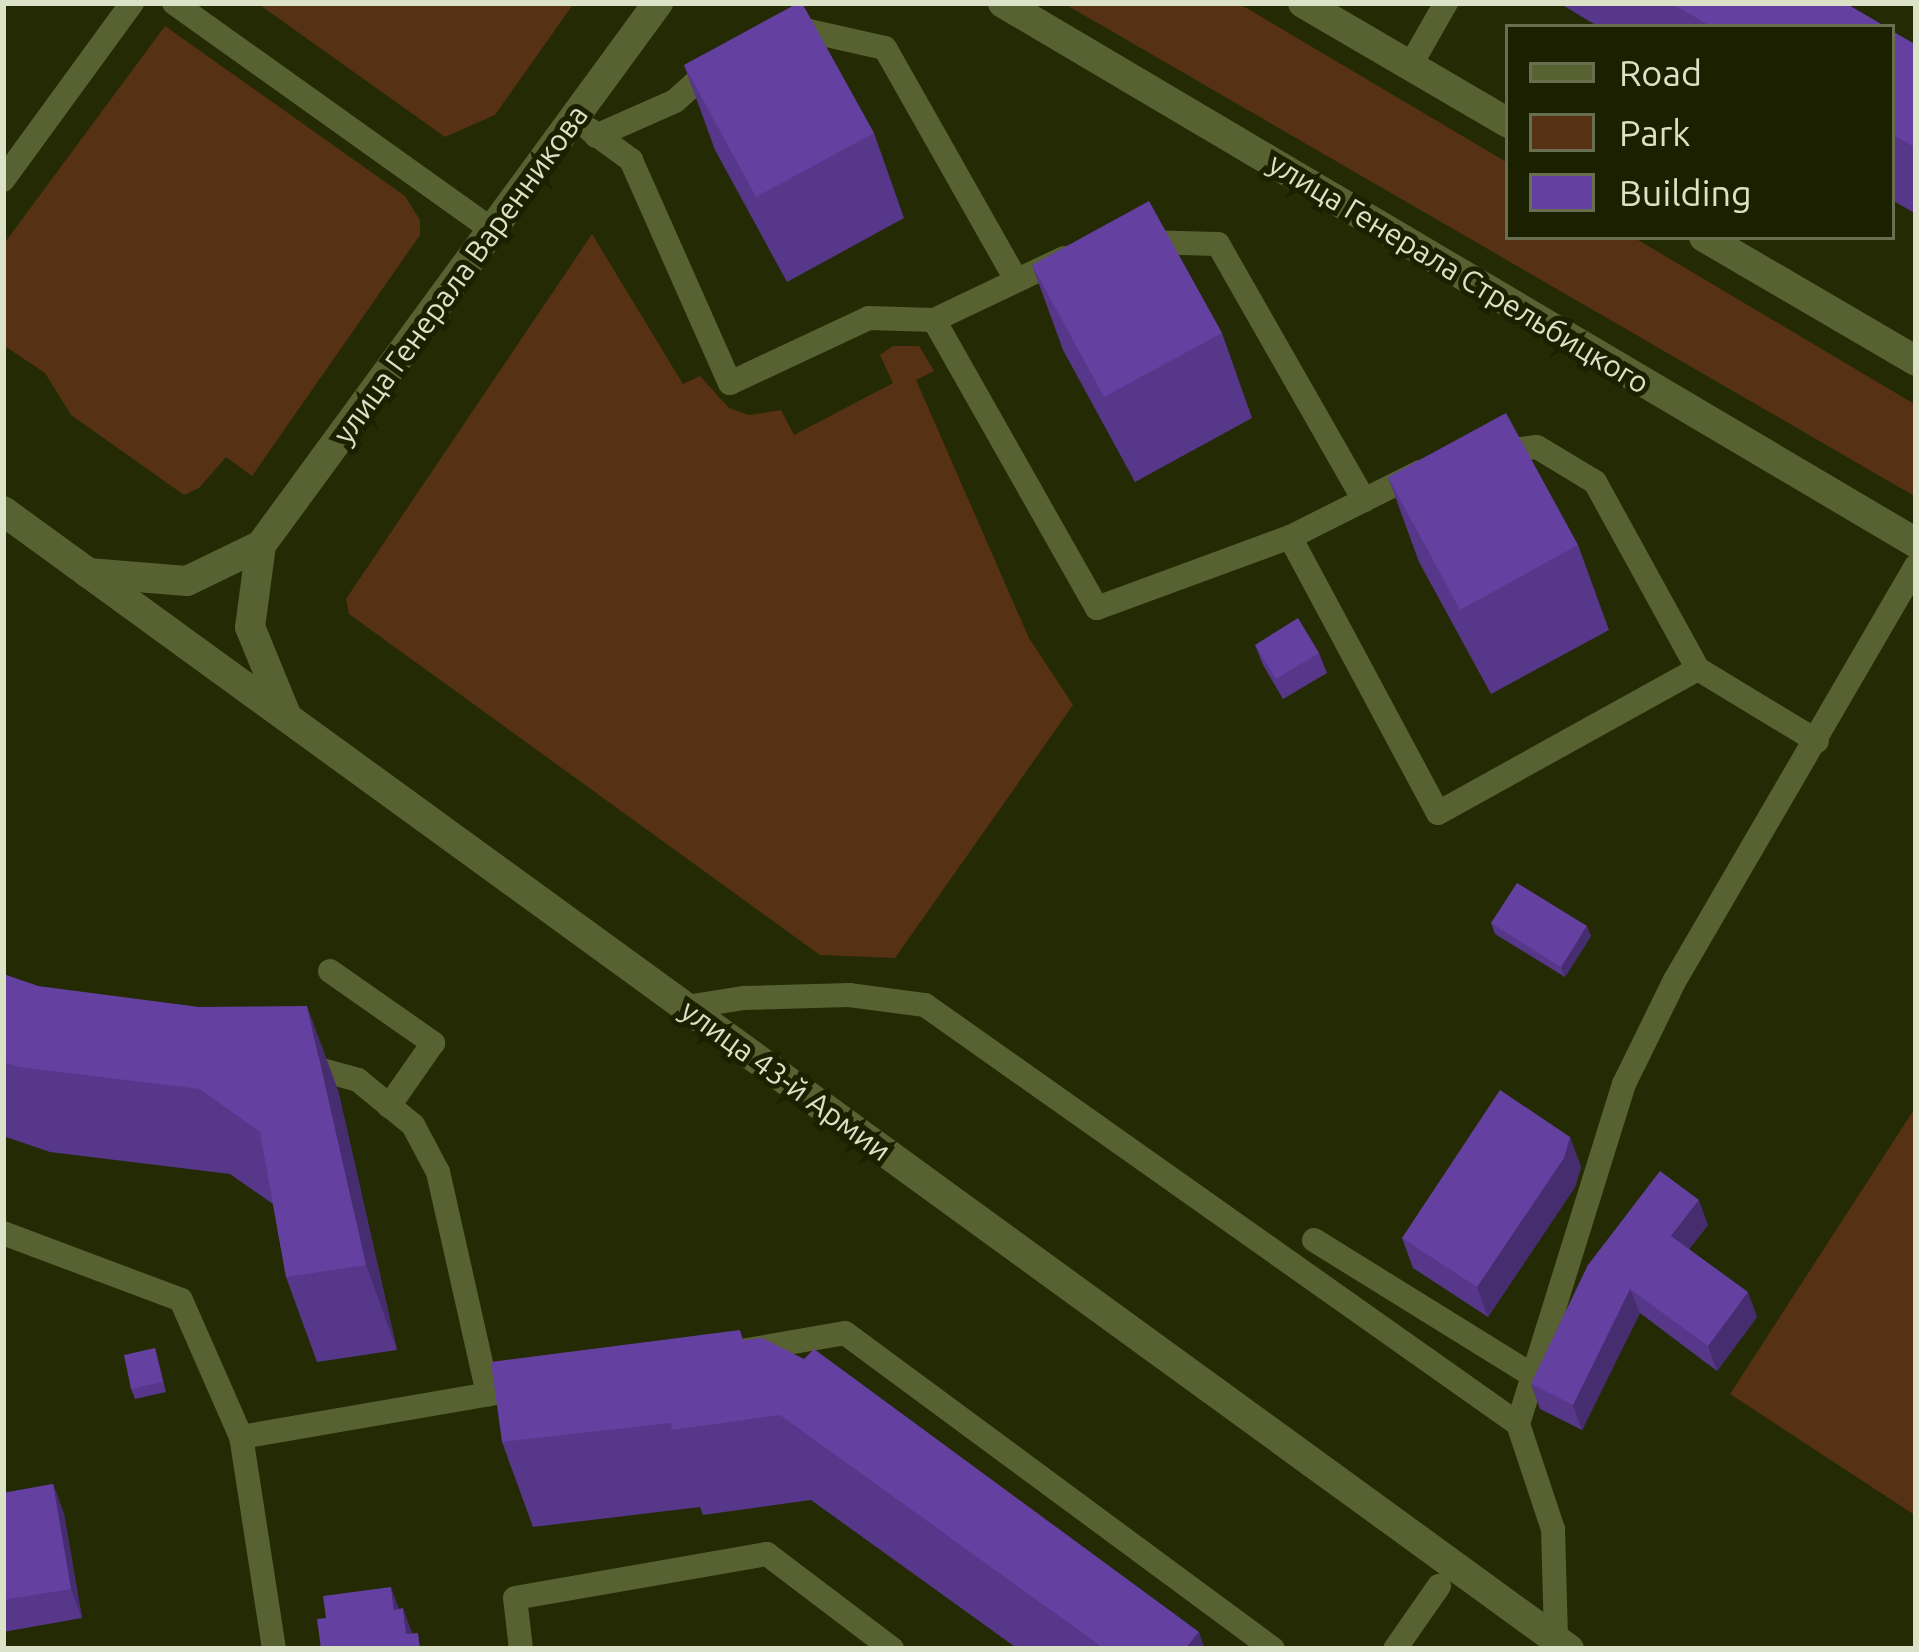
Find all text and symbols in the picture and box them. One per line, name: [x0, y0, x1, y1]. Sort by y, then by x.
legend: [1505, 24, 1895, 240]
text: Road: [1619, 52, 1702, 93]
street label: улица Генерала Варенникова: [325, 98, 595, 450]
text: Park: [1619, 112, 1691, 153]
street label: улица Генерала Стрельбицкого: [1262, 145, 1656, 401]
text: Building: [1619, 172, 1752, 213]
street label: улица 43-й Армии: [674, 992, 898, 1168]

